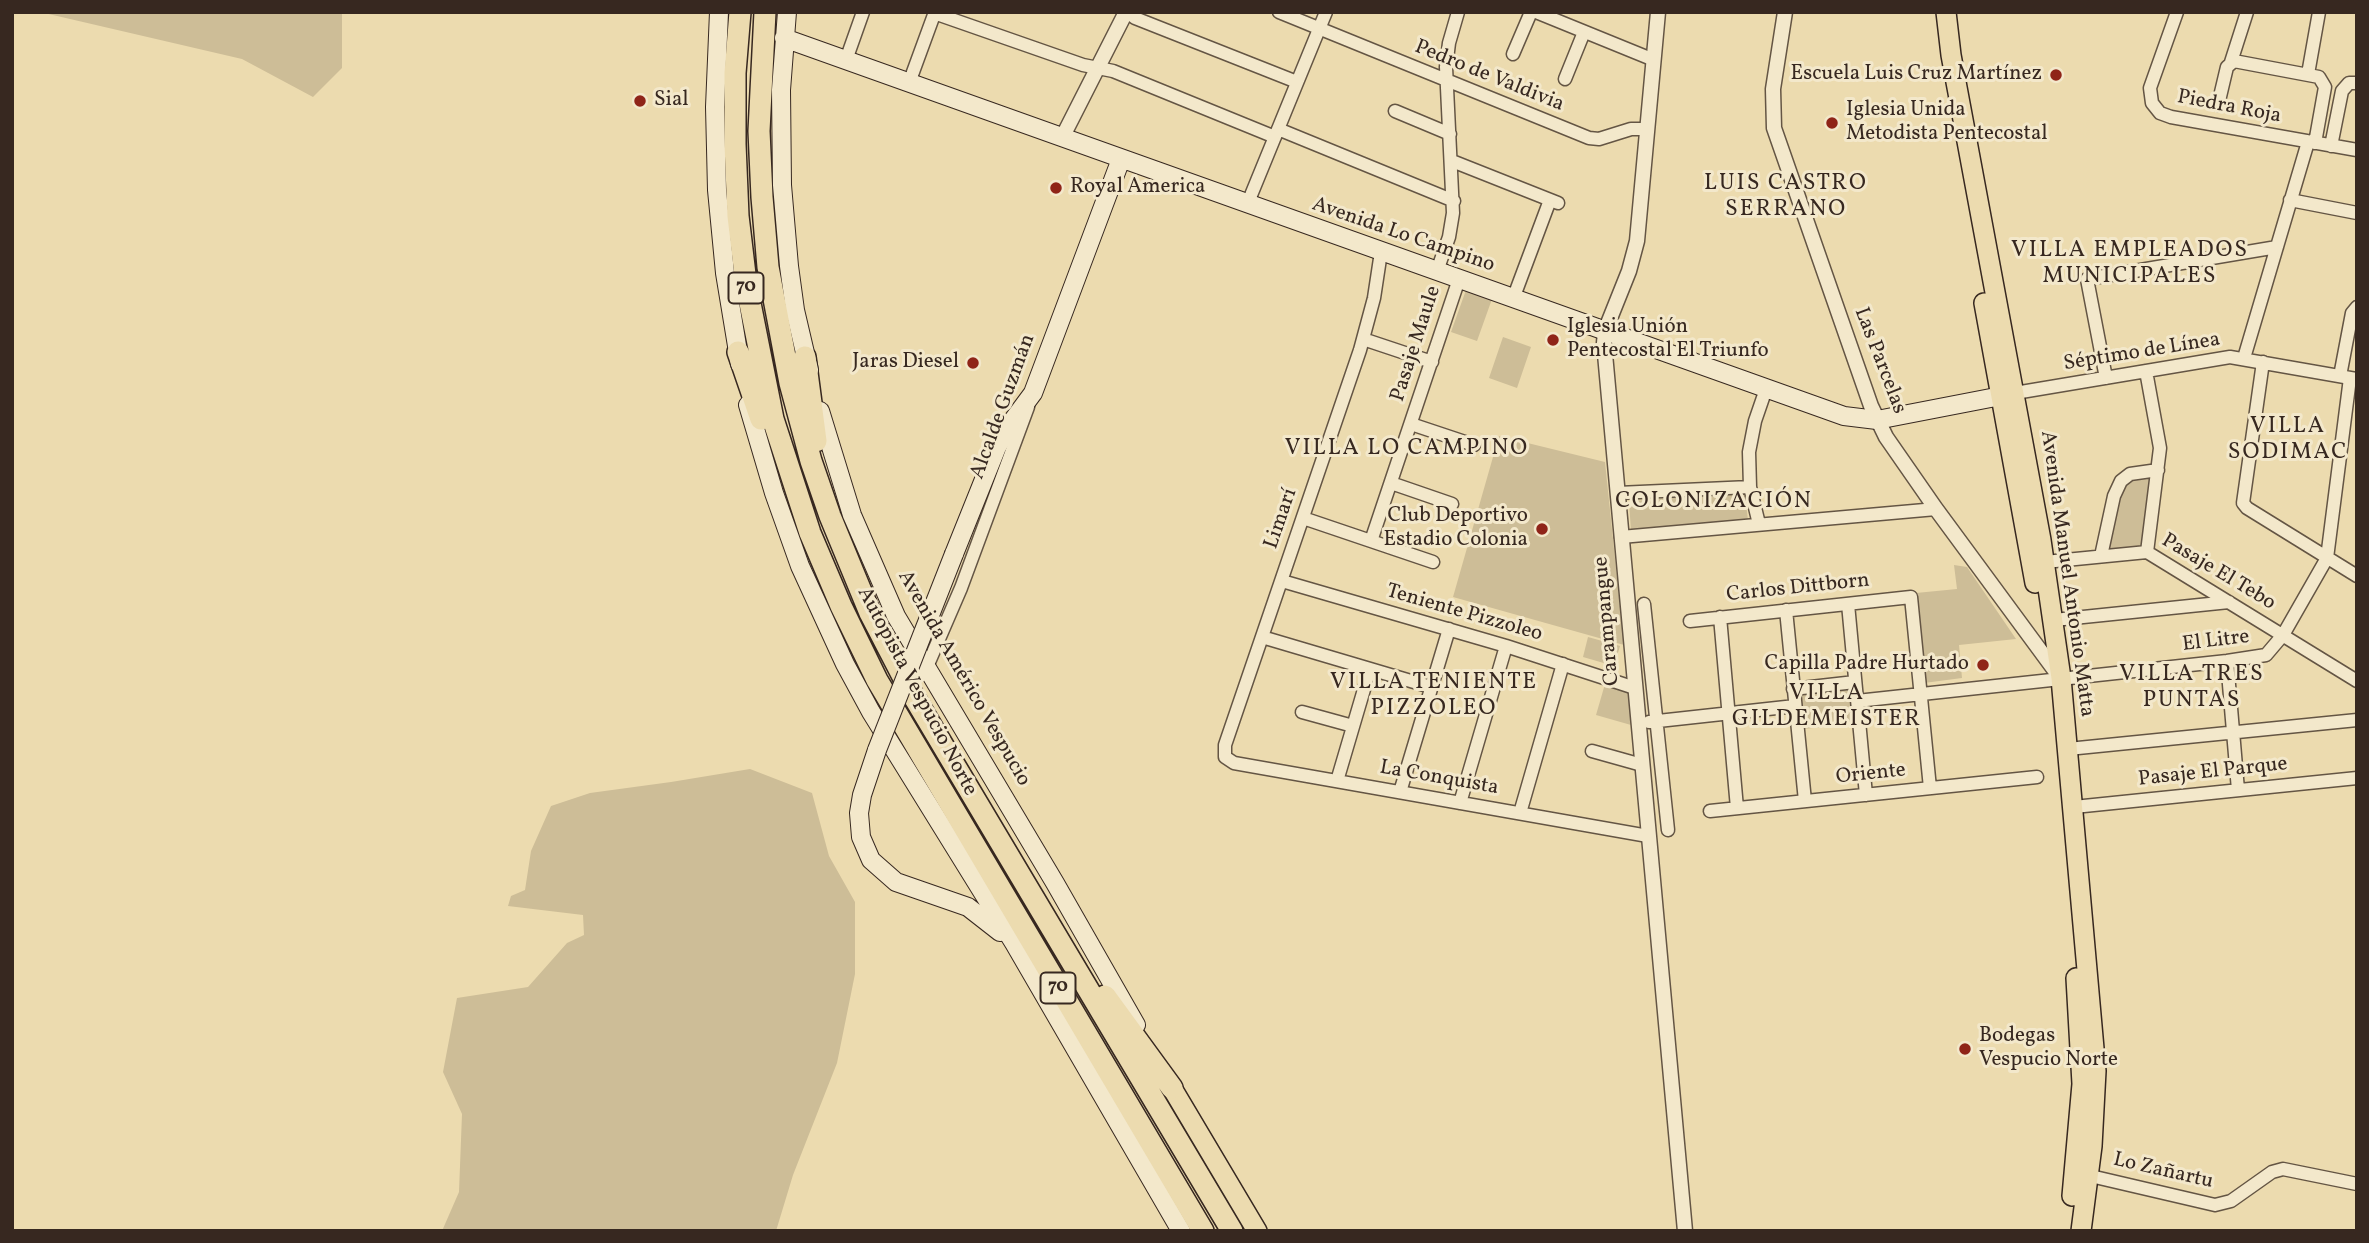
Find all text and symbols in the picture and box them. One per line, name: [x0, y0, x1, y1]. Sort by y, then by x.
street label: Pedro de Valdivia: [1411, 36, 1567, 118]
place label: Escuela Luis Cruz Martínez: [1791, 62, 2042, 88]
marker: Escuela Luis Cruz Martínez: [2048, 67, 2064, 83]
street label: Piedra Roja: [2175, 86, 2283, 130]
place label: Sial: [654, 88, 689, 114]
marker: Sial: [632, 93, 648, 109]
place label: Iglesia Unida Metodista Pentecostal: [1846, 98, 2048, 148]
marker: Iglesia Unida Metodista Pentecostal: [1824, 115, 1840, 131]
district label: LUIS CASTRO SERRANO: [1705, 171, 1867, 225]
place label: Royal America: [1070, 175, 1205, 201]
marker: Royal America: [1048, 180, 1064, 196]
street label: Avenida Lo Campino: [1308, 193, 1498, 279]
district label: VILLA EMPLEADOS MUNICIPALES: [2013, 238, 2247, 292]
road number: 70: [728, 272, 764, 304]
street label: Pasaje Maule: [1386, 283, 1448, 405]
street label: Las Parcelas: [1847, 304, 1911, 418]
place label: Iglesia Unión Pentecostal El Triunfo: [1567, 315, 1769, 365]
street label: Séptimo de Línea: [2062, 328, 2222, 378]
street label: Alcalde Guzmán: [966, 331, 1042, 483]
marker: Iglesia Unión Pentecostal El Triunfo: [1545, 332, 1561, 348]
place label: Jaras Diesel: [852, 350, 959, 376]
marker: Jaras Diesel: [965, 355, 981, 371]
district label: VILLA SODIMAC: [2229, 414, 2347, 468]
street label: Avenida Manuel Antonio Matta: [2033, 429, 2099, 719]
district label: VILLA LO CAMPINO: [1287, 436, 1527, 464]
street label: Limarí: [1260, 485, 1304, 553]
district label: COLONIZACIÓN: [1617, 489, 1811, 517]
place label: Club Deportivo Estadio Colonia: [1384, 504, 1528, 554]
marker: Club Deportivo Estadio Colonia: [1534, 521, 1550, 537]
street label: Pasaje El Tebo: [2156, 529, 2280, 617]
street label: Carampangue: [1590, 555, 1626, 687]
street label: Avenida Américo Vespucio: [891, 567, 1035, 791]
street label: Carlos Dittborn: [1725, 569, 1871, 609]
street label: Teniente Pizzoleo: [1383, 580, 1545, 648]
street label: Autopista Vespucio Norte: [850, 583, 982, 801]
street label: El Litre: [2181, 625, 2251, 659]
place label: Capilla Padre Hurtado: [1765, 652, 1969, 678]
marker: Capilla Padre Hurtado: [1975, 657, 1991, 673]
district label: VILLA TRES PUNTAS: [2120, 662, 2264, 716]
district label: VILLA TENIENTE PIZZOLEO: [1332, 670, 1536, 724]
district label: VILLA GILDEMEISTER: [1733, 681, 1921, 735]
street label: Pasaje El Parque: [2137, 753, 2289, 793]
street label: La Conquista: [1378, 756, 1500, 802]
street label: Oriente: [1835, 759, 1907, 791]
road number: 70: [1040, 972, 1076, 1004]
place label: Bodegas Vespucio Norte: [1979, 1024, 2118, 1074]
marker: Bodegas Vespucio Norte: [1957, 1041, 1973, 1057]
street label: Lo Zañartu: [2111, 1148, 2215, 1196]

